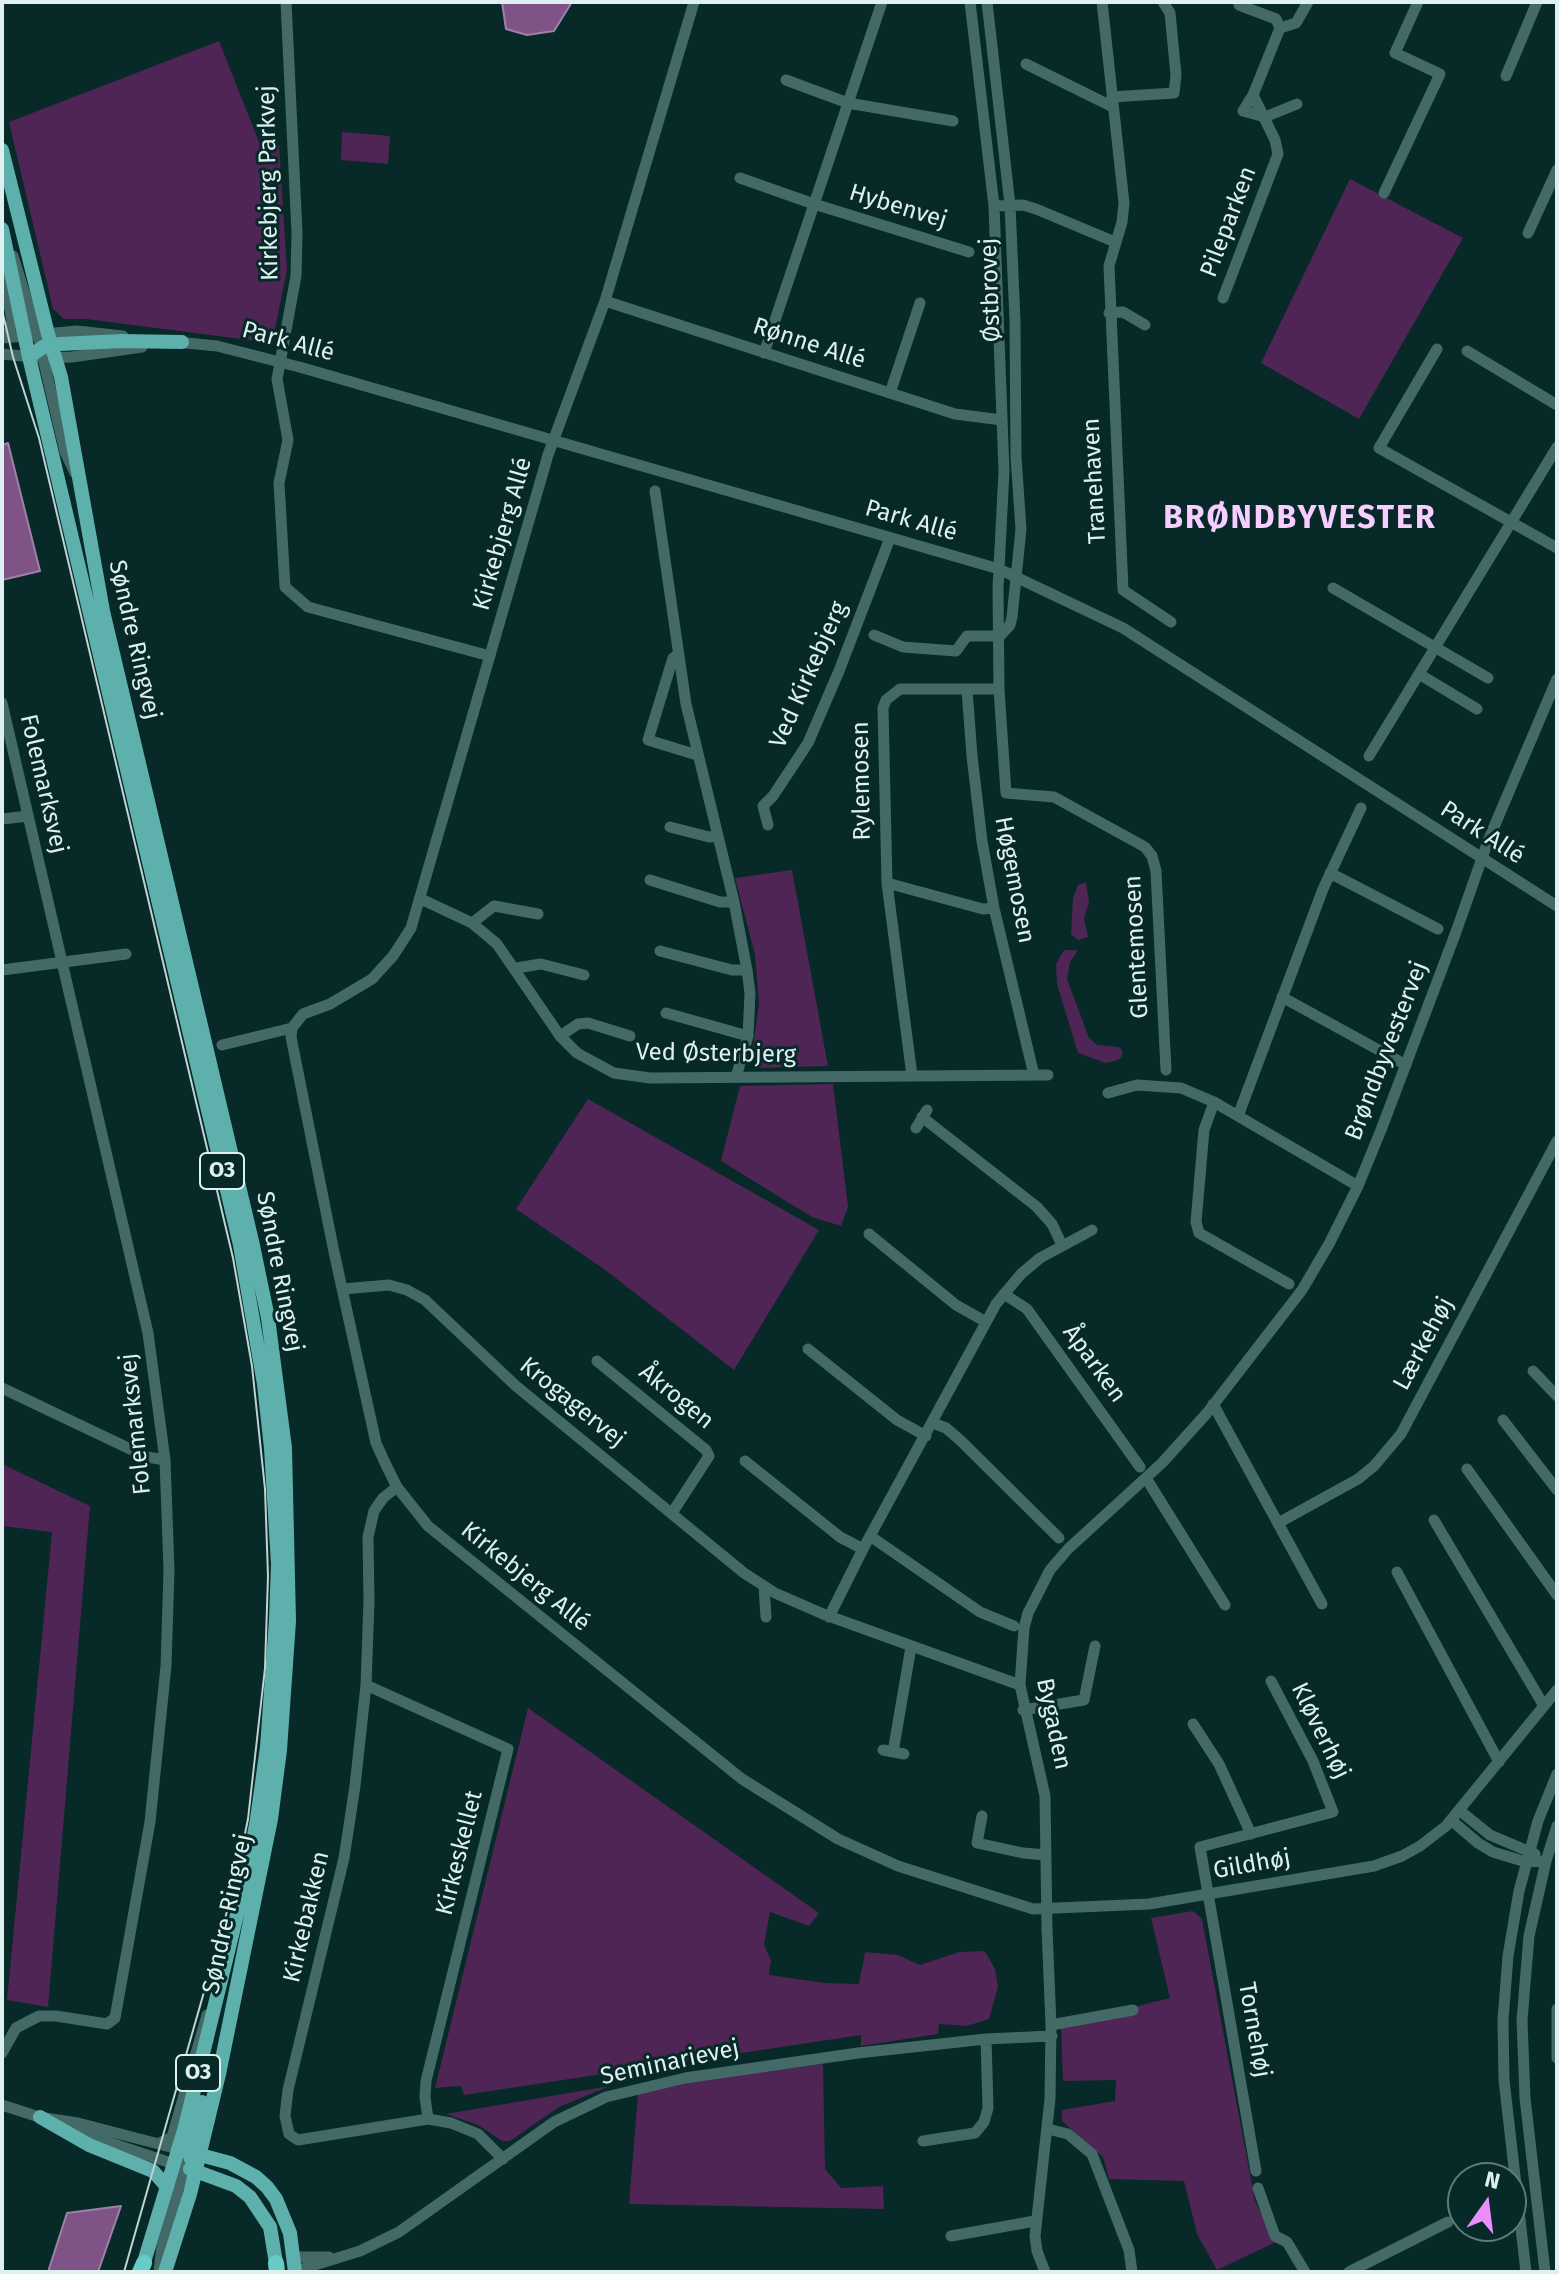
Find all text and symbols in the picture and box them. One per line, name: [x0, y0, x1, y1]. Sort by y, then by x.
street label: Kirkebjerg Parkvej: [253, 85, 285, 281]
street label: Pileparken: [1195, 163, 1263, 281]
street label: Hybenvej: [846, 178, 950, 236]
street label: Østbrovej: [975, 237, 1007, 343]
street label: Rønne Allé: [749, 312, 869, 376]
street label: Park Allé: [239, 316, 337, 368]
street label: Tranehaven: [1077, 417, 1113, 545]
street label: Kirkebjerg Allé: [467, 454, 539, 614]
street label: Park Allé: [862, 494, 960, 548]
district label: BRØNDBYVESTER: [1163, 500, 1437, 538]
street label: Søndre Ringvej: [102, 557, 166, 723]
street label: Ved Kirkebjerg: [764, 597, 854, 753]
street label: Folemarksvej: [13, 711, 73, 857]
street label: Rylemosen: [847, 721, 877, 841]
street label: Park Allé: [1435, 795, 1529, 871]
street label: Høgemosen: [988, 814, 1040, 946]
street label: Glentemosen: [1119, 875, 1155, 1019]
street label: Brøndbyvestervej: [1340, 957, 1434, 1145]
street label: Ved Østerbjerg: [636, 1038, 796, 1070]
road number: O3: [200, 1153, 244, 1189]
street label: Søndre Ringvej: [249, 1189, 309, 1355]
street label: Lærkehøj: [1388, 1293, 1460, 1395]
street label: Åparken: [1056, 1319, 1132, 1409]
street label: Folemarksvej: [114, 1352, 158, 1496]
street label: Krogagervej: [513, 1352, 631, 1454]
street label: Åkrogen: [633, 1358, 719, 1436]
street label: Kirkebjerg Allé: [455, 1516, 595, 1638]
street label: Bygaden: [1029, 1676, 1077, 1772]
street label: Kløverhøj: [1284, 1678, 1356, 1784]
street label: Kirkeskellet: [431, 1788, 489, 1918]
street label: Søndre Ringvej: [197, 1831, 259, 1997]
street label: Gildhøj: [1211, 1844, 1293, 1886]
street label: Kirkebakken: [278, 1849, 336, 1985]
street label: Tornehøj: [1231, 1980, 1277, 2080]
street label: Seminarievej: [598, 2034, 742, 2092]
road number: O3: [176, 2055, 220, 2091]
north arrow: [1447, 2162, 1527, 2242]
text: N: [1482, 2165, 1503, 2195]

